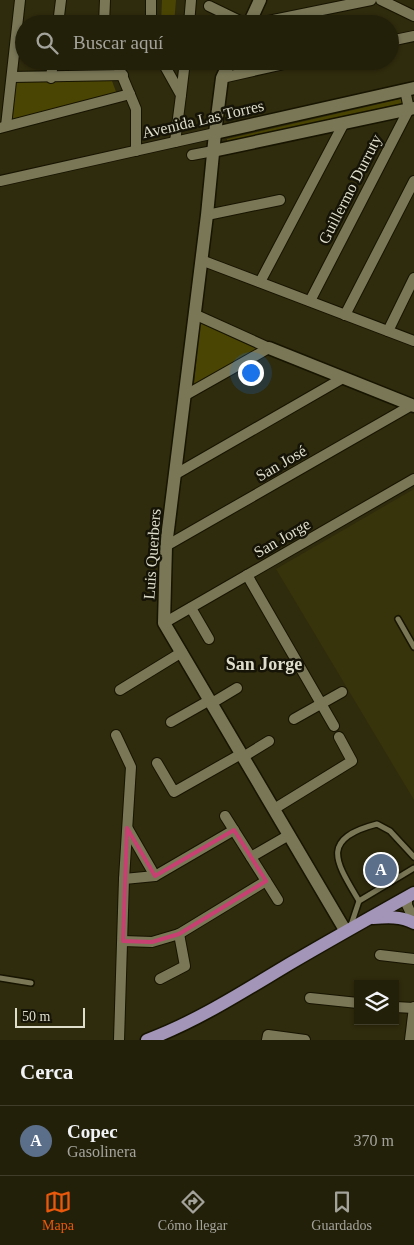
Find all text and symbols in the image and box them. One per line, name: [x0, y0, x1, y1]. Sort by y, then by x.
search box: [15, 15, 399, 70]
icon: search: [33, 29, 61, 57]
text: Buscar aquí: [73, 32, 163, 53]
street label: Avenida Las Torres: [140, 97, 266, 141]
street label: Guillermo Durruty: [315, 131, 386, 247]
your location: [238, 360, 264, 386]
street label: San José: [253, 442, 309, 484]
street label: Luis Querbers: [140, 508, 164, 600]
street label: San Jorge: [251, 515, 314, 562]
district label: San Jorge: [226, 654, 302, 674]
pin: A: [365, 851, 397, 889]
map controls: [354, 980, 399, 1025]
button: layers: [354, 980, 399, 1025]
scale bar: [15, 1005, 85, 1028]
text: 50 m: [22, 1009, 50, 1024]
text: Cerca: [20, 1060, 73, 1084]
text: Copec: [67, 1121, 118, 1142]
text: A: [30, 1132, 42, 1149]
text: 370 m: [354, 1132, 394, 1149]
text: Gasolinera: [67, 1143, 136, 1160]
tab: Mapa: [42, 1188, 74, 1234]
tab: Cómo llegar: [158, 1188, 227, 1234]
tab: Guardados: [311, 1188, 372, 1234]

